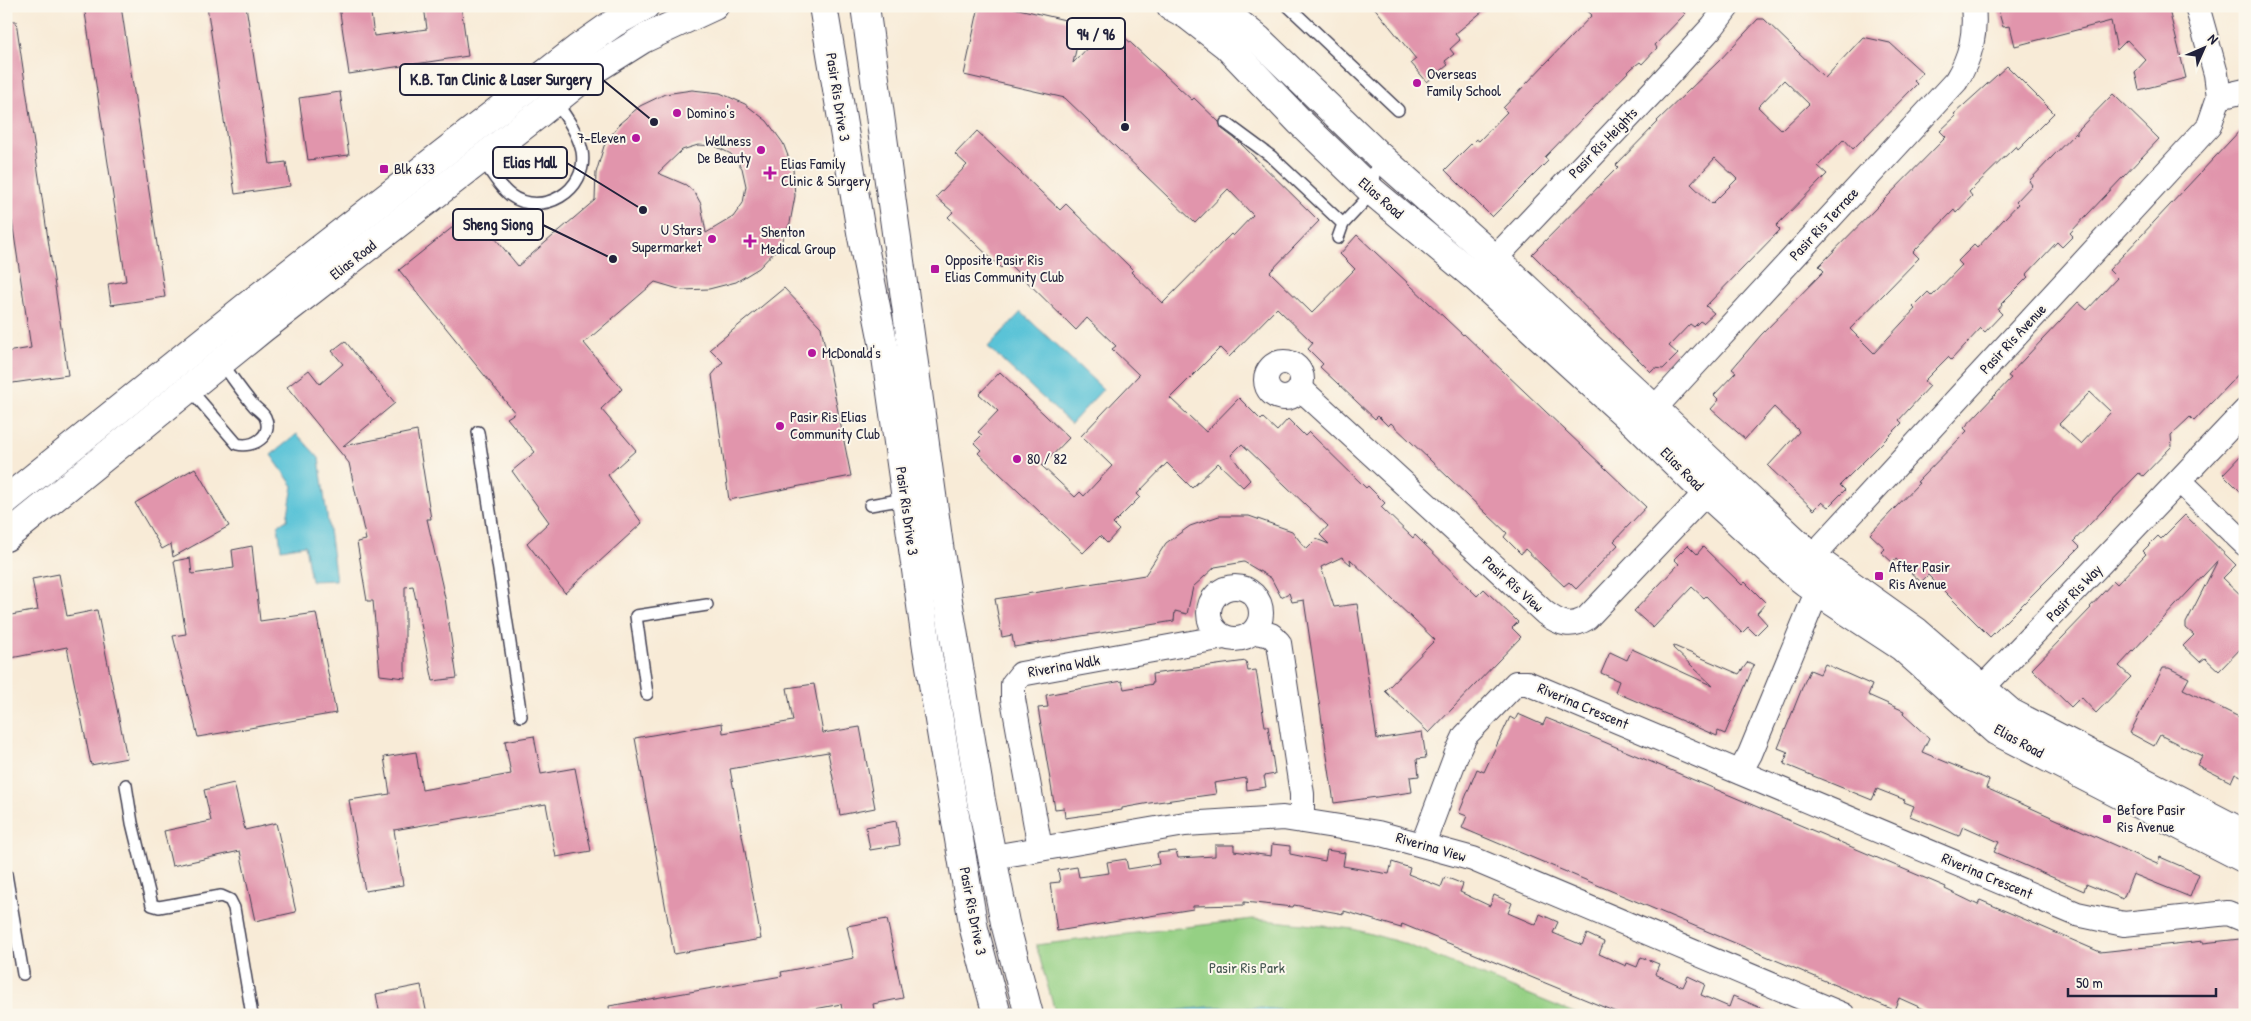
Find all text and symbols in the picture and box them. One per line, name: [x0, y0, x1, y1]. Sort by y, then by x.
callout: 94 / 96: [1067, 18, 1125, 49]
north arrow: [2178, 22, 2228, 72]
text: 94 / 96: [1077, 23, 1116, 45]
text: N: [2204, 29, 2223, 48]
street label: Pasir Ris Drive 3: [821, 51, 856, 143]
place label: Overseas Family School: [1426, 63, 1501, 101]
callout: K.B. Tan Clinic & Laser Surgery: [400, 64, 603, 95]
text: K.B. Tan Clinic & Laser Surgery: [410, 68, 592, 91]
marker: Overseas Family School: [1411, 77, 1423, 89]
place label: Domino's: [687, 102, 735, 123]
street label: Pasir Ris Heights: [1563, 102, 1642, 183]
marker: Domino's: [671, 107, 683, 119]
place label: 7-Eleven: [577, 127, 626, 148]
place label: Wellness De Beauty: [697, 130, 751, 168]
marker: 7-Eleven: [630, 132, 642, 144]
marker: Wellness De Beauty: [755, 144, 767, 156]
callout: Elias Mall: [493, 147, 567, 178]
text: Elias Mall: [503, 151, 558, 173]
place label: Elias Family Clinic & Surgery: [781, 153, 871, 191]
place label: Blk 633: [394, 158, 435, 179]
marker: Blk 633: [378, 163, 390, 175]
marker: Elias Family Clinic & Surgery: [763, 166, 777, 180]
street label: Elias Road: [1354, 172, 1409, 223]
street label: Pasir Ris Terrace: [1784, 182, 1863, 265]
callout: Sheng Siong: [453, 209, 543, 240]
text: Sheng Siong: [463, 213, 533, 236]
place label: U Stars Supermarket: [632, 219, 703, 257]
place label: Shenton Medical Group: [761, 221, 836, 259]
marker: U Stars Supermarket: [706, 233, 718, 245]
marker: Shenton Medical Group: [743, 234, 757, 248]
street label: Elias Road: [325, 235, 380, 284]
place label: Opposite Pasir Ris Elias Community Club: [945, 249, 1064, 287]
marker: Opposite Pasir Ris Elias Community Club: [929, 263, 941, 275]
street label: Pasir Ris Avenue: [1975, 299, 2051, 378]
place label: McDonald's: [822, 342, 881, 363]
marker: McDonald's: [806, 347, 818, 359]
place label: Pasir Ris Elias Community Club: [790, 406, 880, 444]
marker: Pasir Ris Elias Community Club: [774, 420, 786, 432]
street label: Elias Road: [1656, 442, 1709, 495]
place label: 80 / 82: [1027, 448, 1067, 469]
marker: 80 / 82: [1011, 453, 1023, 465]
street label: Pasir Ris Drive 3: [891, 465, 924, 557]
street label: Pasir Ris View: [1478, 551, 1548, 617]
place label: After Pasir Ris Avenue: [1889, 556, 1950, 594]
street label: Pasir Ris Way: [2041, 559, 2106, 626]
marker: After Pasir Ris Avenue: [1873, 570, 1885, 582]
street label: Riverina Walk: [1026, 649, 1102, 682]
street label: Riverina Crescent: [1535, 677, 1633, 734]
street label: Elias Road: [1991, 718, 2048, 763]
place label: Before Pasir Ris Avenue: [2117, 799, 2185, 837]
marker: Before Pasir Ris Avenue: [2101, 813, 2113, 825]
street label: Riverina View: [1394, 826, 1469, 867]
street label: Riverina Crescent: [1939, 847, 2037, 904]
street label: Pasir Ris Drive 3: [955, 865, 992, 957]
park label: Pasir Ris Park: [1209, 957, 1285, 978]
scale bar: [2068, 966, 2216, 998]
text: 50 m: [2076, 972, 2103, 993]

